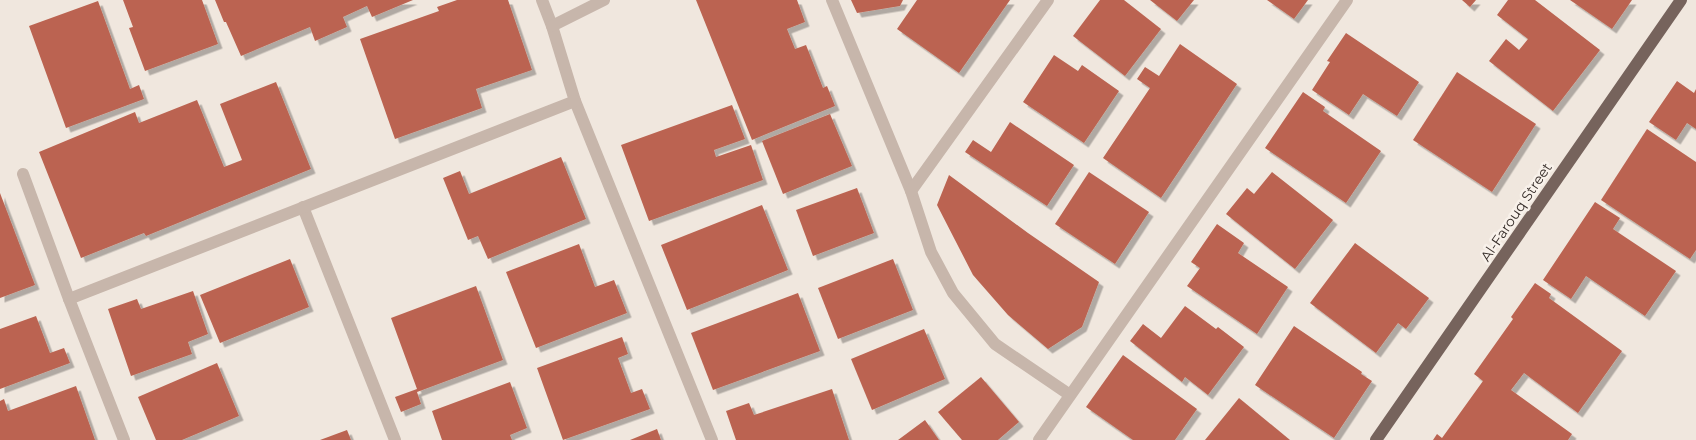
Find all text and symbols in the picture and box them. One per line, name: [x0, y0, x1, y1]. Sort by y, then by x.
street label: Al-Farouq Street: [1476, 159, 1556, 265]

